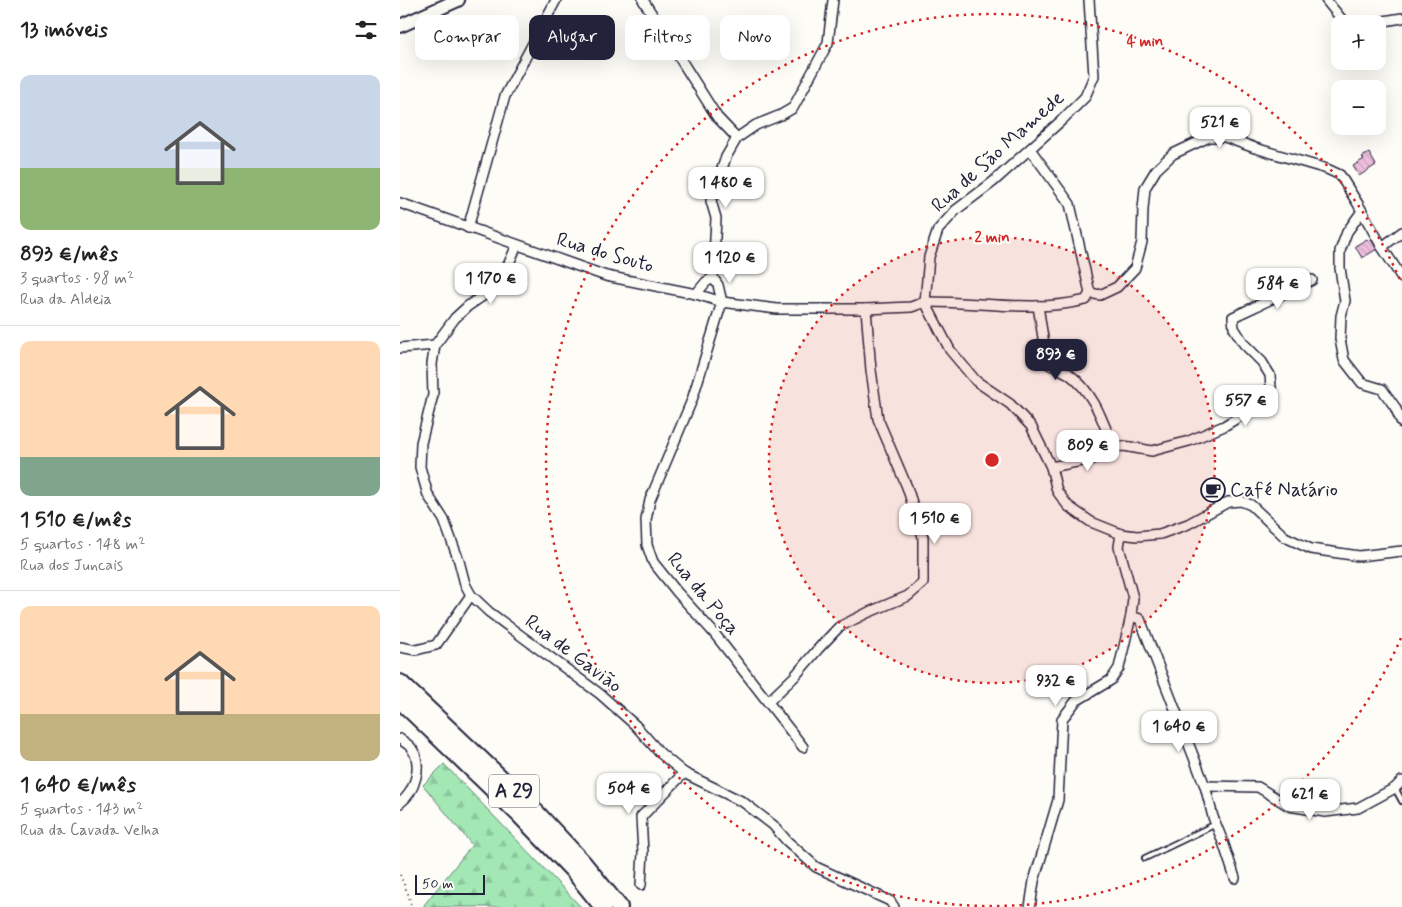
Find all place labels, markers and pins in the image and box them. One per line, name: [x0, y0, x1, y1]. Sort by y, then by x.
pin: 521 €: [1185, 106, 1255, 149]
pin: 1 480 €: [680, 166, 772, 209]
pin: 1 120 €: [684, 242, 776, 284]
pin: 1 170 €: [445, 262, 537, 305]
pin: 584 €: [1243, 268, 1313, 310]
pin: 893 €: [1021, 338, 1091, 381]
pin: 557 €: [1211, 384, 1281, 427]
pin: 809 €: [1053, 430, 1123, 472]
centre of rings: [983, 451, 1001, 469]
cafe icon: Café Natário: [1200, 477, 1226, 503]
place label: Café Natário: [1230, 477, 1338, 504]
pin: 1 510 €: [889, 502, 981, 545]
pin: 932 €: [1021, 664, 1091, 707]
pin: 1 640 €: [1133, 710, 1225, 753]
pin: 504 €: [594, 772, 664, 815]
pin: 621 €: [1275, 778, 1345, 821]

